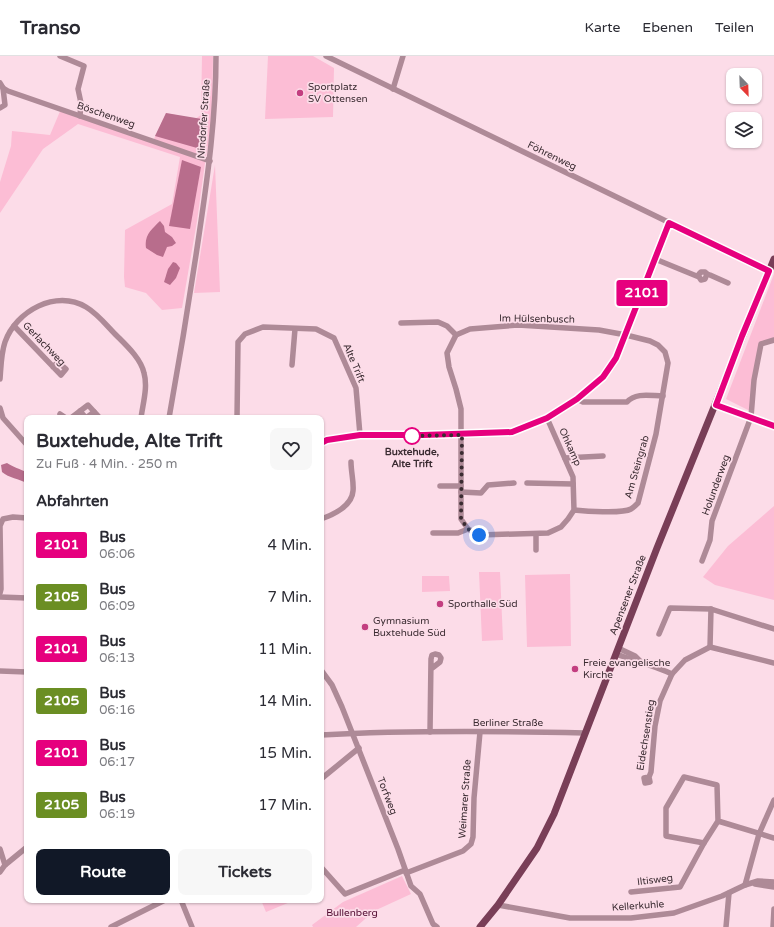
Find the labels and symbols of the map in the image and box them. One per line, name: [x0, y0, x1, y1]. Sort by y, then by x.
north arrow: [726, 68, 762, 104]
street label: Nindorfer Straße: [195, 79, 213, 159]
place label: Sportplatz SV Ottensen: [308, 81, 368, 105]
marker: Sportplatz SV Ottensen: [295, 88, 305, 98]
street label: Böschenweg: [75, 99, 137, 131]
street label: Föhrenweg: [526, 139, 578, 173]
line badge: 2101: [614, 280, 670, 306]
street label: Im Hülsenbusch: [499, 312, 575, 326]
street label: Gerlachweg: [20, 320, 68, 368]
street label: Alte Trift: [340, 342, 368, 384]
street label: Ohkamp: [556, 426, 584, 468]
marker: Buxtehude, Alte Trift: [403, 427, 421, 445]
street label: Am Steingrab: [622, 434, 652, 500]
place label: Buxtehude, Alte Trift: [385, 446, 440, 470]
street label: Holunderweg: [699, 453, 733, 517]
your location: [469, 525, 489, 545]
street label: Apensener Straße: [607, 553, 649, 637]
place label: Sporthalle Süd: [448, 598, 518, 610]
marker: Sporthalle Süd: [435, 599, 445, 609]
place label: Gymnasium Buxtehude Süd: [373, 615, 446, 639]
marker: Gymnasium Buxtehude Süd: [360, 622, 370, 632]
place label: Freie evangelische Kirche: [583, 657, 671, 681]
marker: Freie evangelische Kirche: [570, 664, 580, 674]
street label: Eidechsenstieg: [634, 699, 658, 771]
street label: Berliner Straße: [473, 717, 544, 729]
street label: Weimarer Straße: [456, 759, 474, 839]
street label: Torfweg: [374, 776, 400, 816]
street label: Iltisweg: [636, 872, 674, 888]
street label: Kellerkuhle: [611, 898, 665, 914]
park label: Bullenberg: [326, 907, 378, 919]

